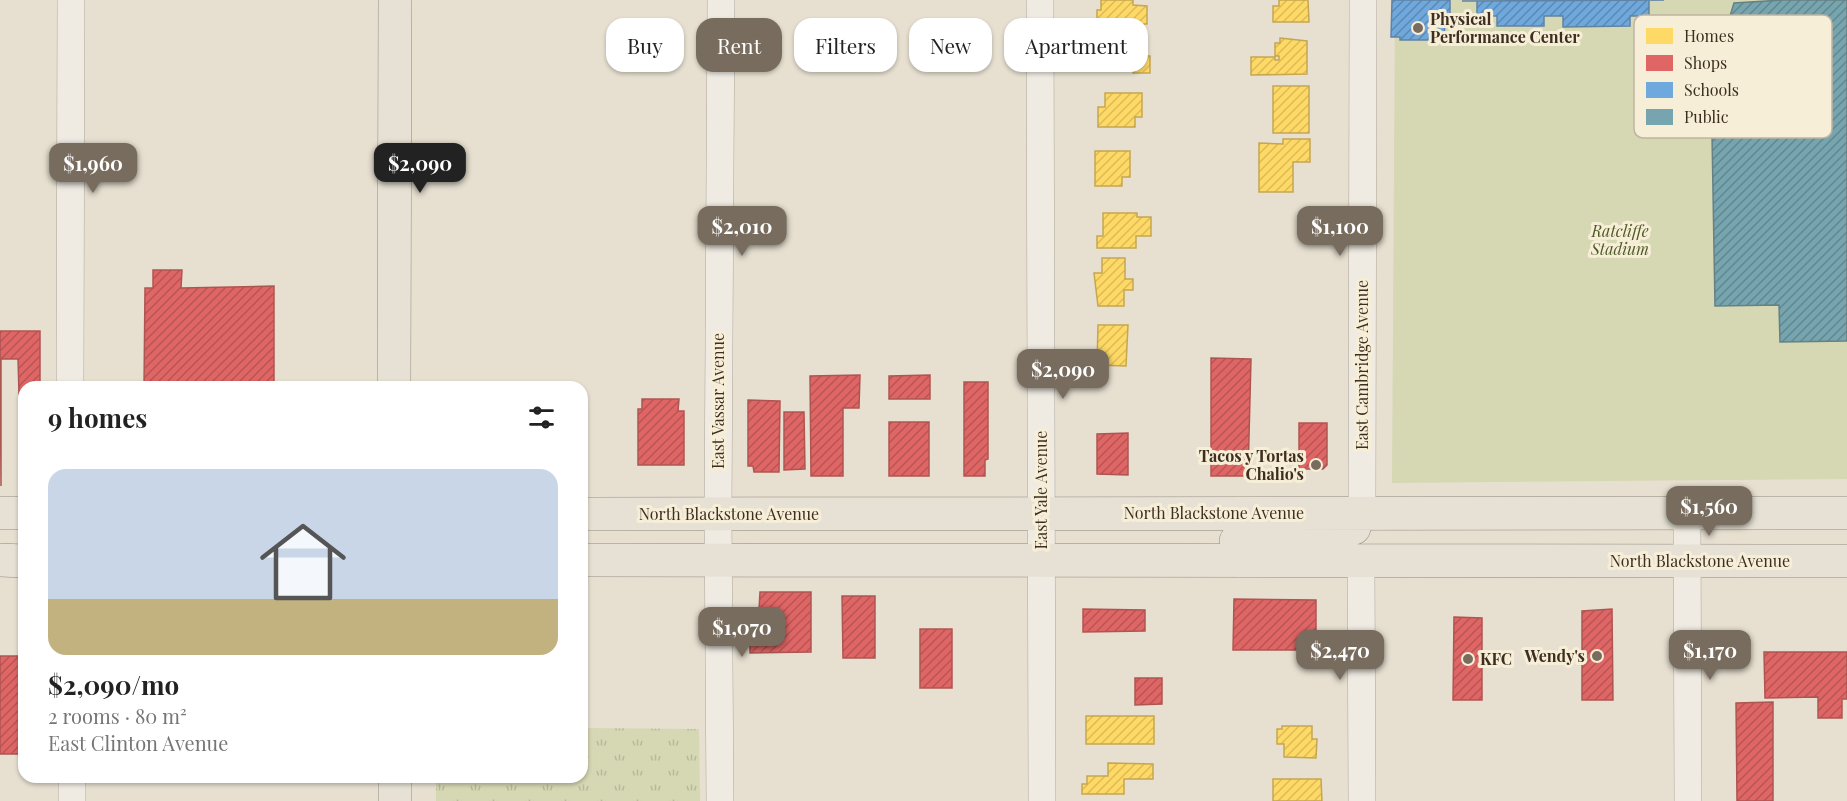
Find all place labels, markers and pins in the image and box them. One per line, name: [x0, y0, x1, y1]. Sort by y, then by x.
place label: Physical Performance Center: [1430, 8, 1580, 47]
marker: Physical Performance Center: [1411, 21, 1425, 35]
pin: $1,960: [44, 143, 142, 194]
pin: $2,090: [371, 143, 469, 194]
pin: $2,010: [693, 206, 791, 257]
pin: $1,100: [1291, 206, 1389, 257]
pin: $2,090: [1014, 349, 1112, 400]
place label: Tacos y Tortas Chalio's: [1199, 445, 1304, 484]
marker: Tacos y Tortas Chalio's: [1309, 458, 1323, 472]
pin: $1,560: [1660, 486, 1758, 537]
pin: $1,070: [693, 607, 791, 658]
pin: $2,470: [1291, 630, 1389, 681]
pin: $1,170: [1661, 630, 1759, 681]
place label: Wendy's: [1523, 645, 1585, 666]
place label: KFC: [1480, 648, 1512, 669]
marker: Wendy's: [1590, 649, 1604, 663]
marker: KFC: [1461, 652, 1475, 666]

